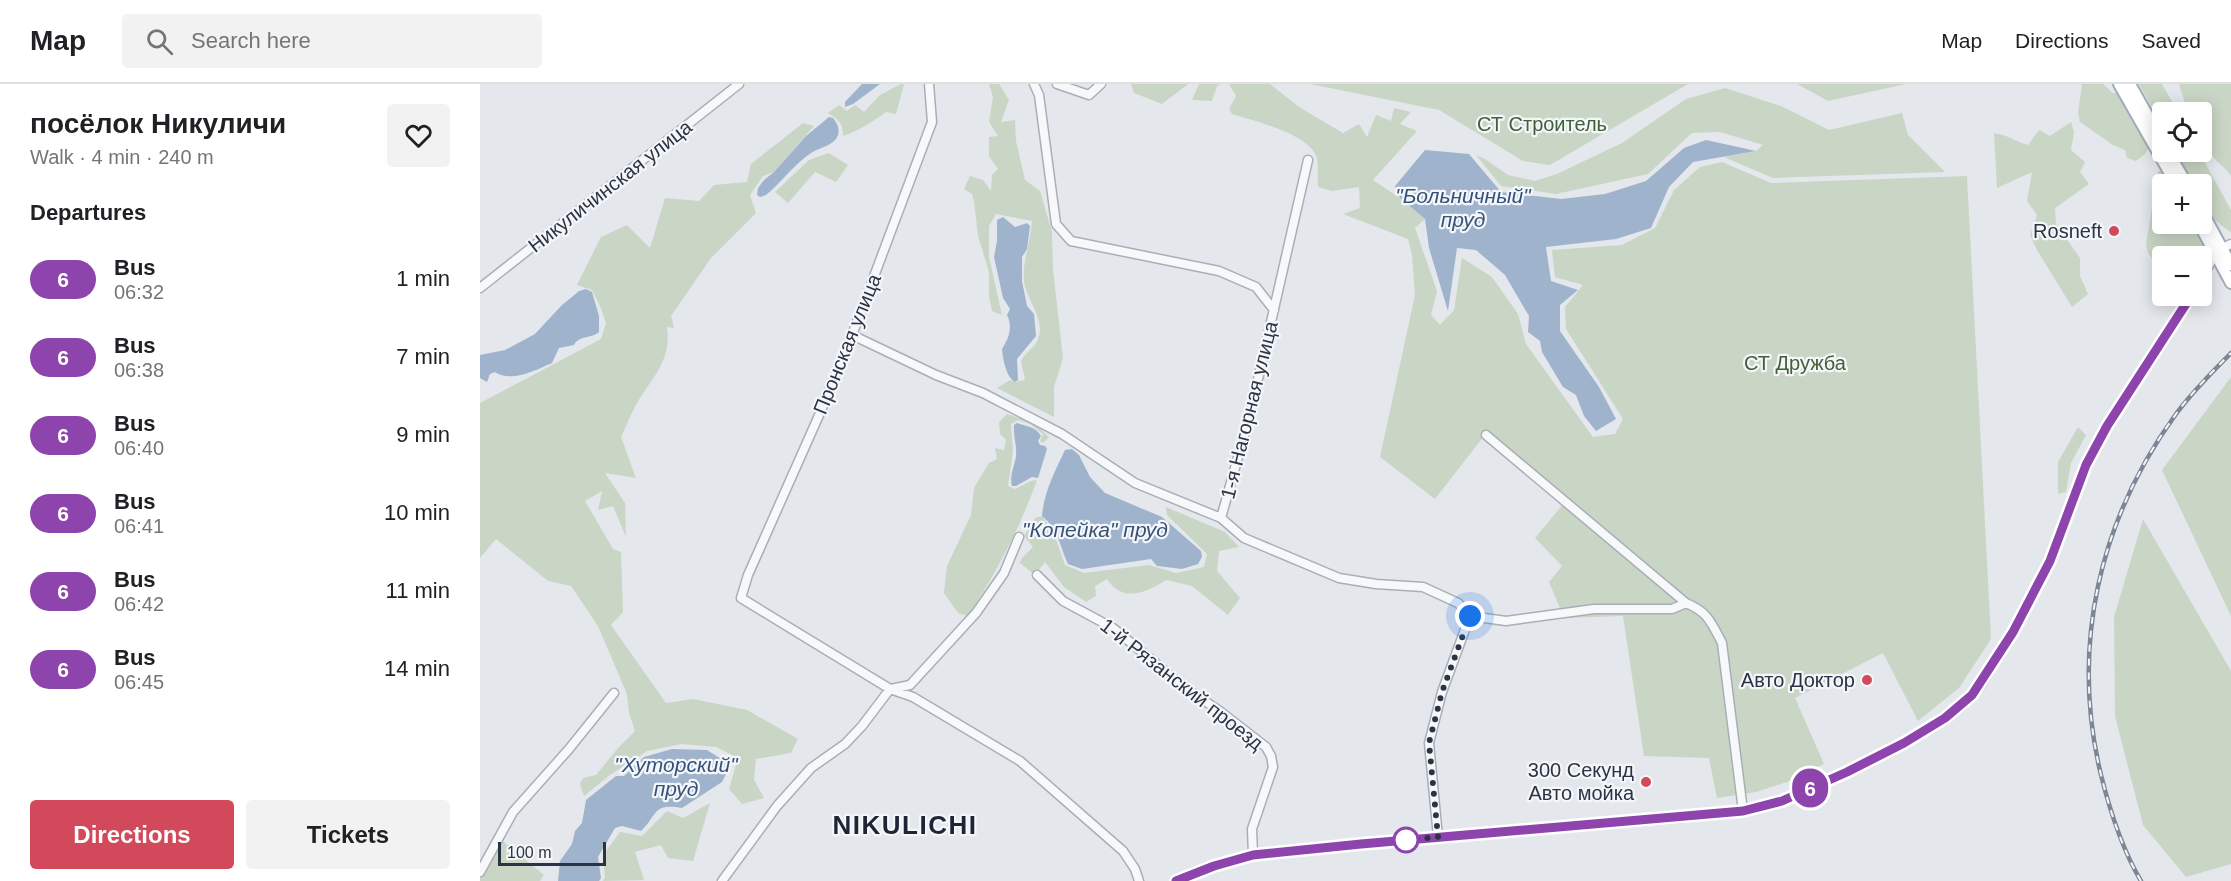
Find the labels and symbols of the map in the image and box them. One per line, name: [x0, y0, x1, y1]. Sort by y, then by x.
park label: СТ Строитель: [1477, 113, 1607, 135]
street label: Никуличинская улица: [524, 115, 697, 257]
water label: "Больничный" пруд: [1395, 184, 1532, 231]
place label: Rosneft: [2033, 220, 2102, 242]
marker: Rosneft: [2107, 224, 2121, 238]
street label: Пронская улица: [809, 270, 885, 417]
street label: 1-я Нагорная улица: [1216, 318, 1282, 501]
park label: СТ Дружба: [1744, 352, 1847, 374]
water label: "Копейка" пруд: [1022, 518, 1168, 541]
your location: [1455, 601, 1485, 631]
street label: 1-й Рязанский проезд: [1096, 614, 1268, 754]
place label: Авто Доктор: [1741, 669, 1855, 691]
marker: Авто Доктор: [1860, 673, 1874, 687]
water label: "Хуторский" пруд: [614, 753, 739, 800]
place label: 300 Секунд Авто мойка: [1528, 759, 1635, 804]
line badge: 6: [1790, 768, 1830, 808]
marker: 300 Секунд Авто мойка: [1639, 775, 1653, 789]
district label: NIKULICHI: [833, 810, 977, 840]
unlabelled marker: [1393, 827, 1419, 853]
scale bar: [498, 839, 606, 866]

